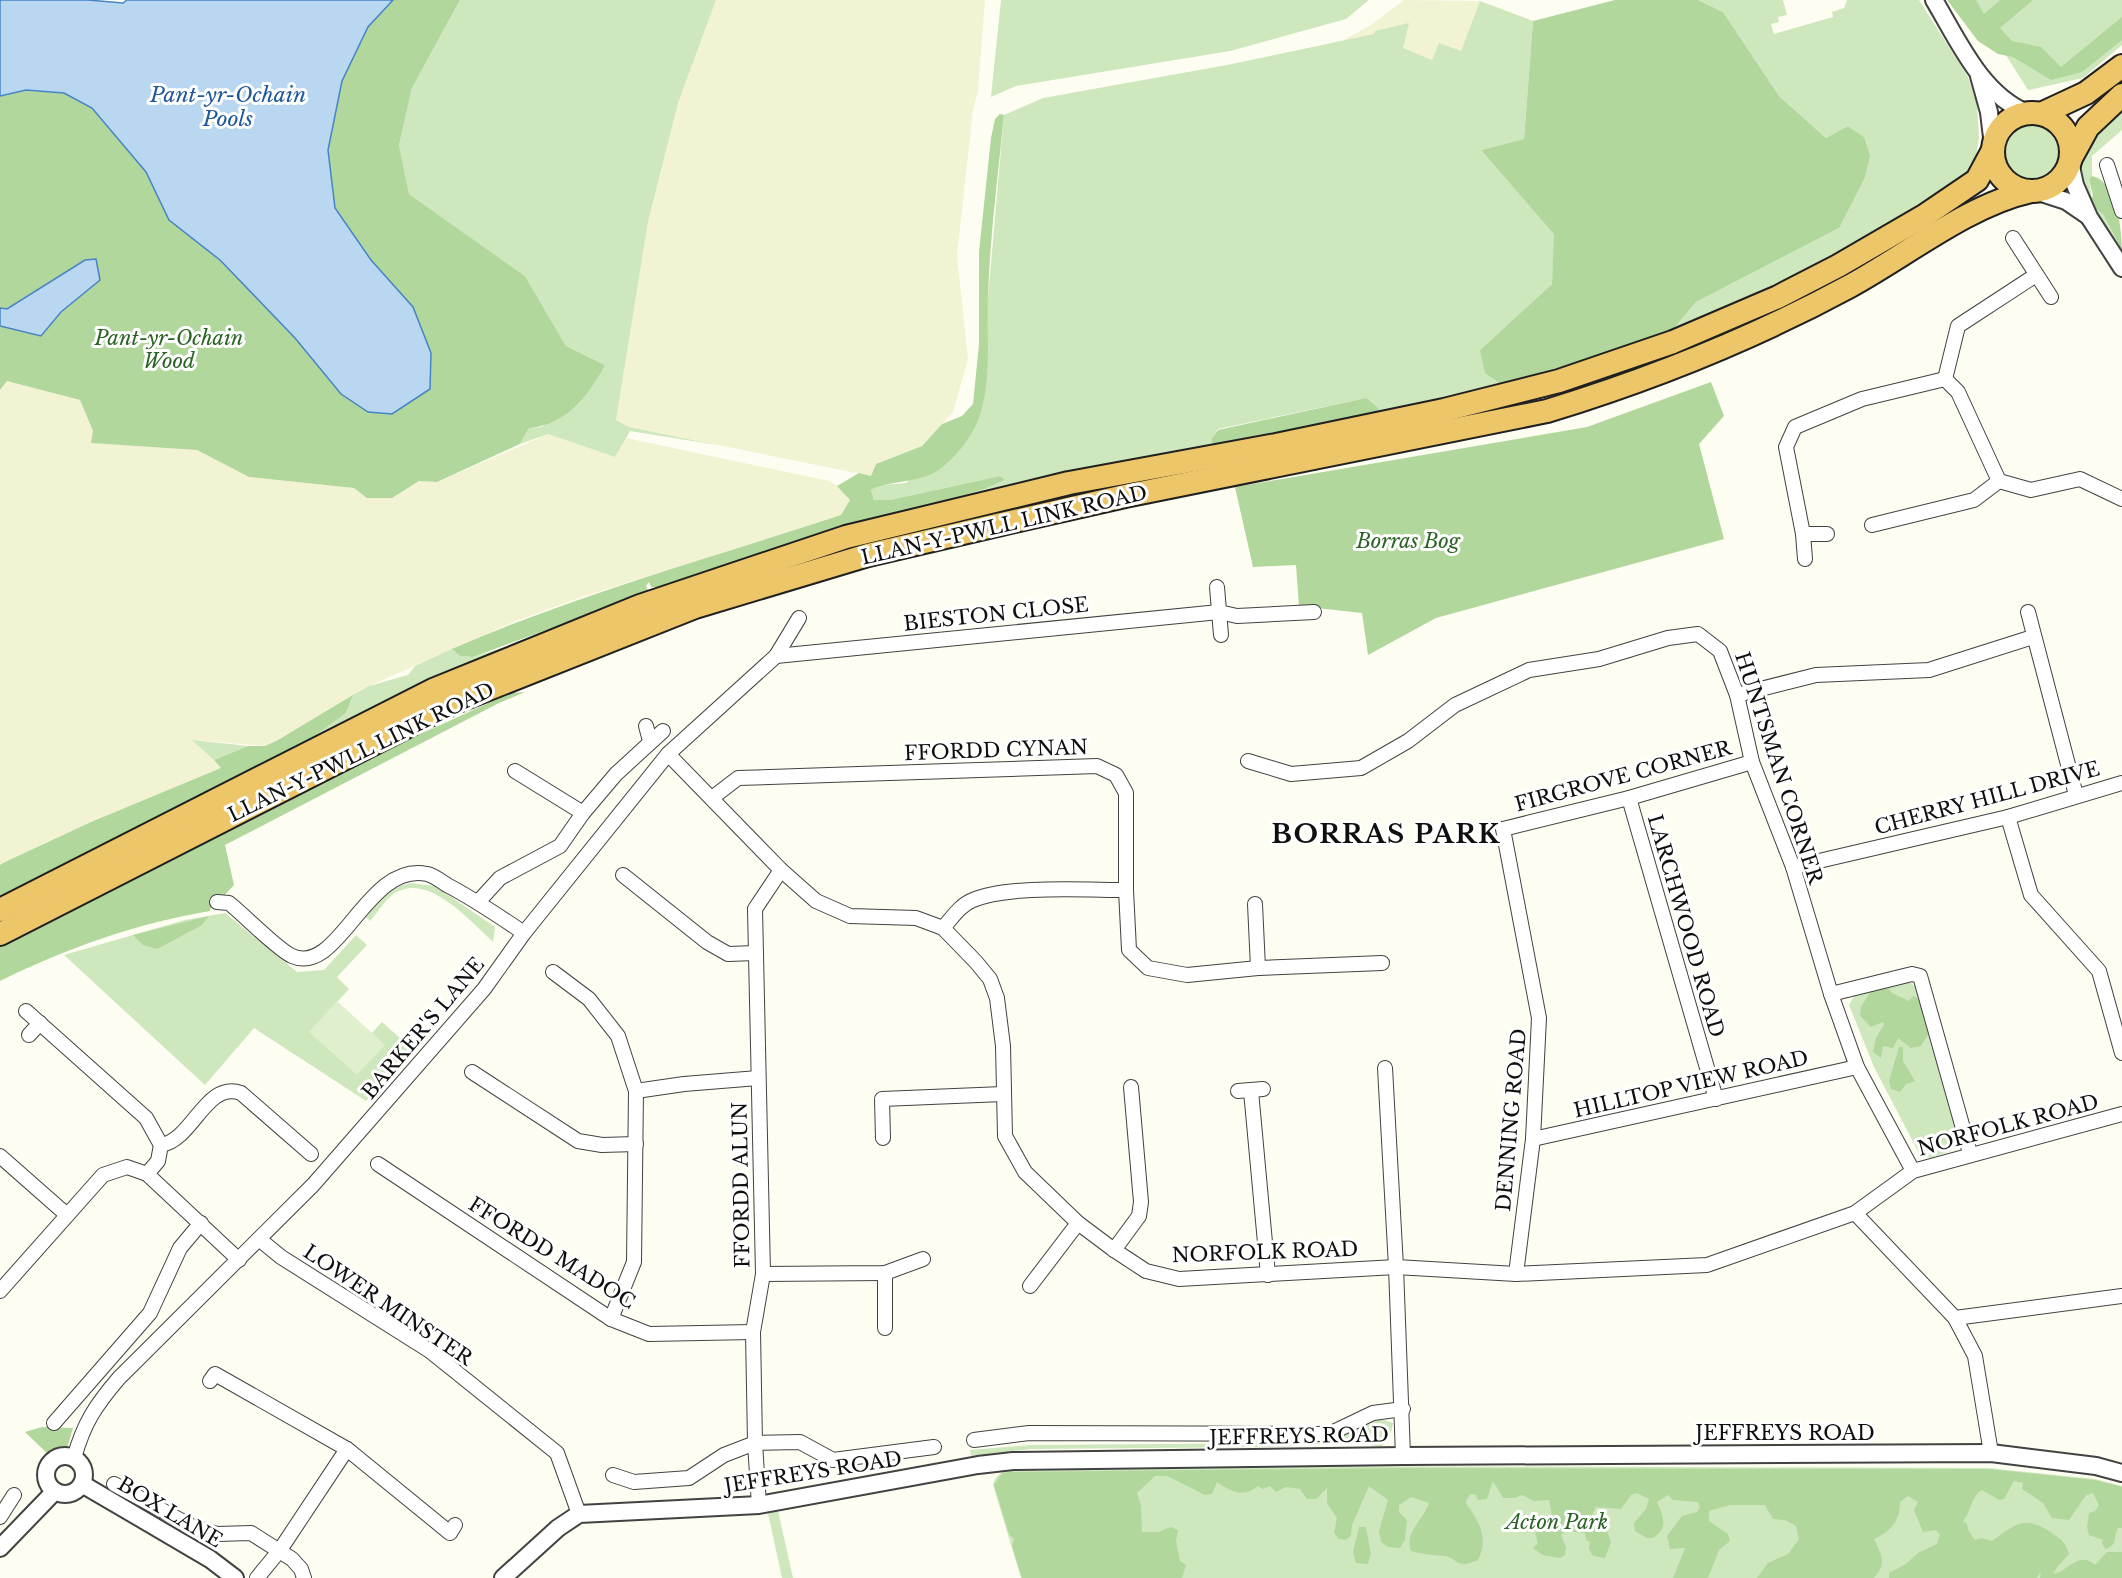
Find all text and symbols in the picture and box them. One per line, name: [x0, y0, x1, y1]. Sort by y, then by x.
water label: Pant-yr-Ochain Pools: [149, 82, 306, 132]
park label: Pant-yr-Ochain Wood: [94, 326, 243, 373]
street label: LLAN-Y-PWLL LINK ROAD: [859, 480, 1149, 570]
park label: Borras Bog: [1355, 529, 1461, 553]
street label: BIESTON CLOSE: [902, 592, 1090, 636]
street label: HUNTSMAN CORNER: [1730, 649, 1828, 888]
street label: LLAN-Y-PWLL LINK ROAD: [224, 677, 498, 827]
street label: FFORDD CYNAN: [904, 735, 1088, 765]
street label: FIRGROVE CORNER: [1512, 735, 1735, 816]
street label: CHERRY HILL DRIVE: [1872, 756, 2102, 840]
street label: LARCHWOOD ROAD: [1643, 812, 1729, 1040]
district label: BORRAS PARK: [1271, 818, 1501, 850]
street label: BARKER'S LANE: [357, 952, 489, 1104]
street label: DENNING ROAD: [1491, 1027, 1531, 1213]
street label: HILLTOP VIEW ROAD: [1571, 1045, 1811, 1123]
street label: NORFOLK ROAD: [1915, 1089, 2101, 1161]
street label: FFORDD ALUN: [728, 1102, 754, 1268]
street label: FFORDD MADOC: [464, 1192, 640, 1314]
street label: NORFOLK ROAD: [1171, 1237, 1359, 1267]
street label: LOWER MINSTER: [299, 1239, 478, 1371]
street label: JEFFREYS ROAD: [1692, 1421, 1875, 1445]
street label: JEFFREYS ROAD: [1206, 1422, 1389, 1450]
street label: JEFFREYS ROAD: [720, 1446, 903, 1498]
street label: BOX LANE: [113, 1471, 227, 1553]
park label: Acton Park: [1503, 1510, 1608, 1534]

